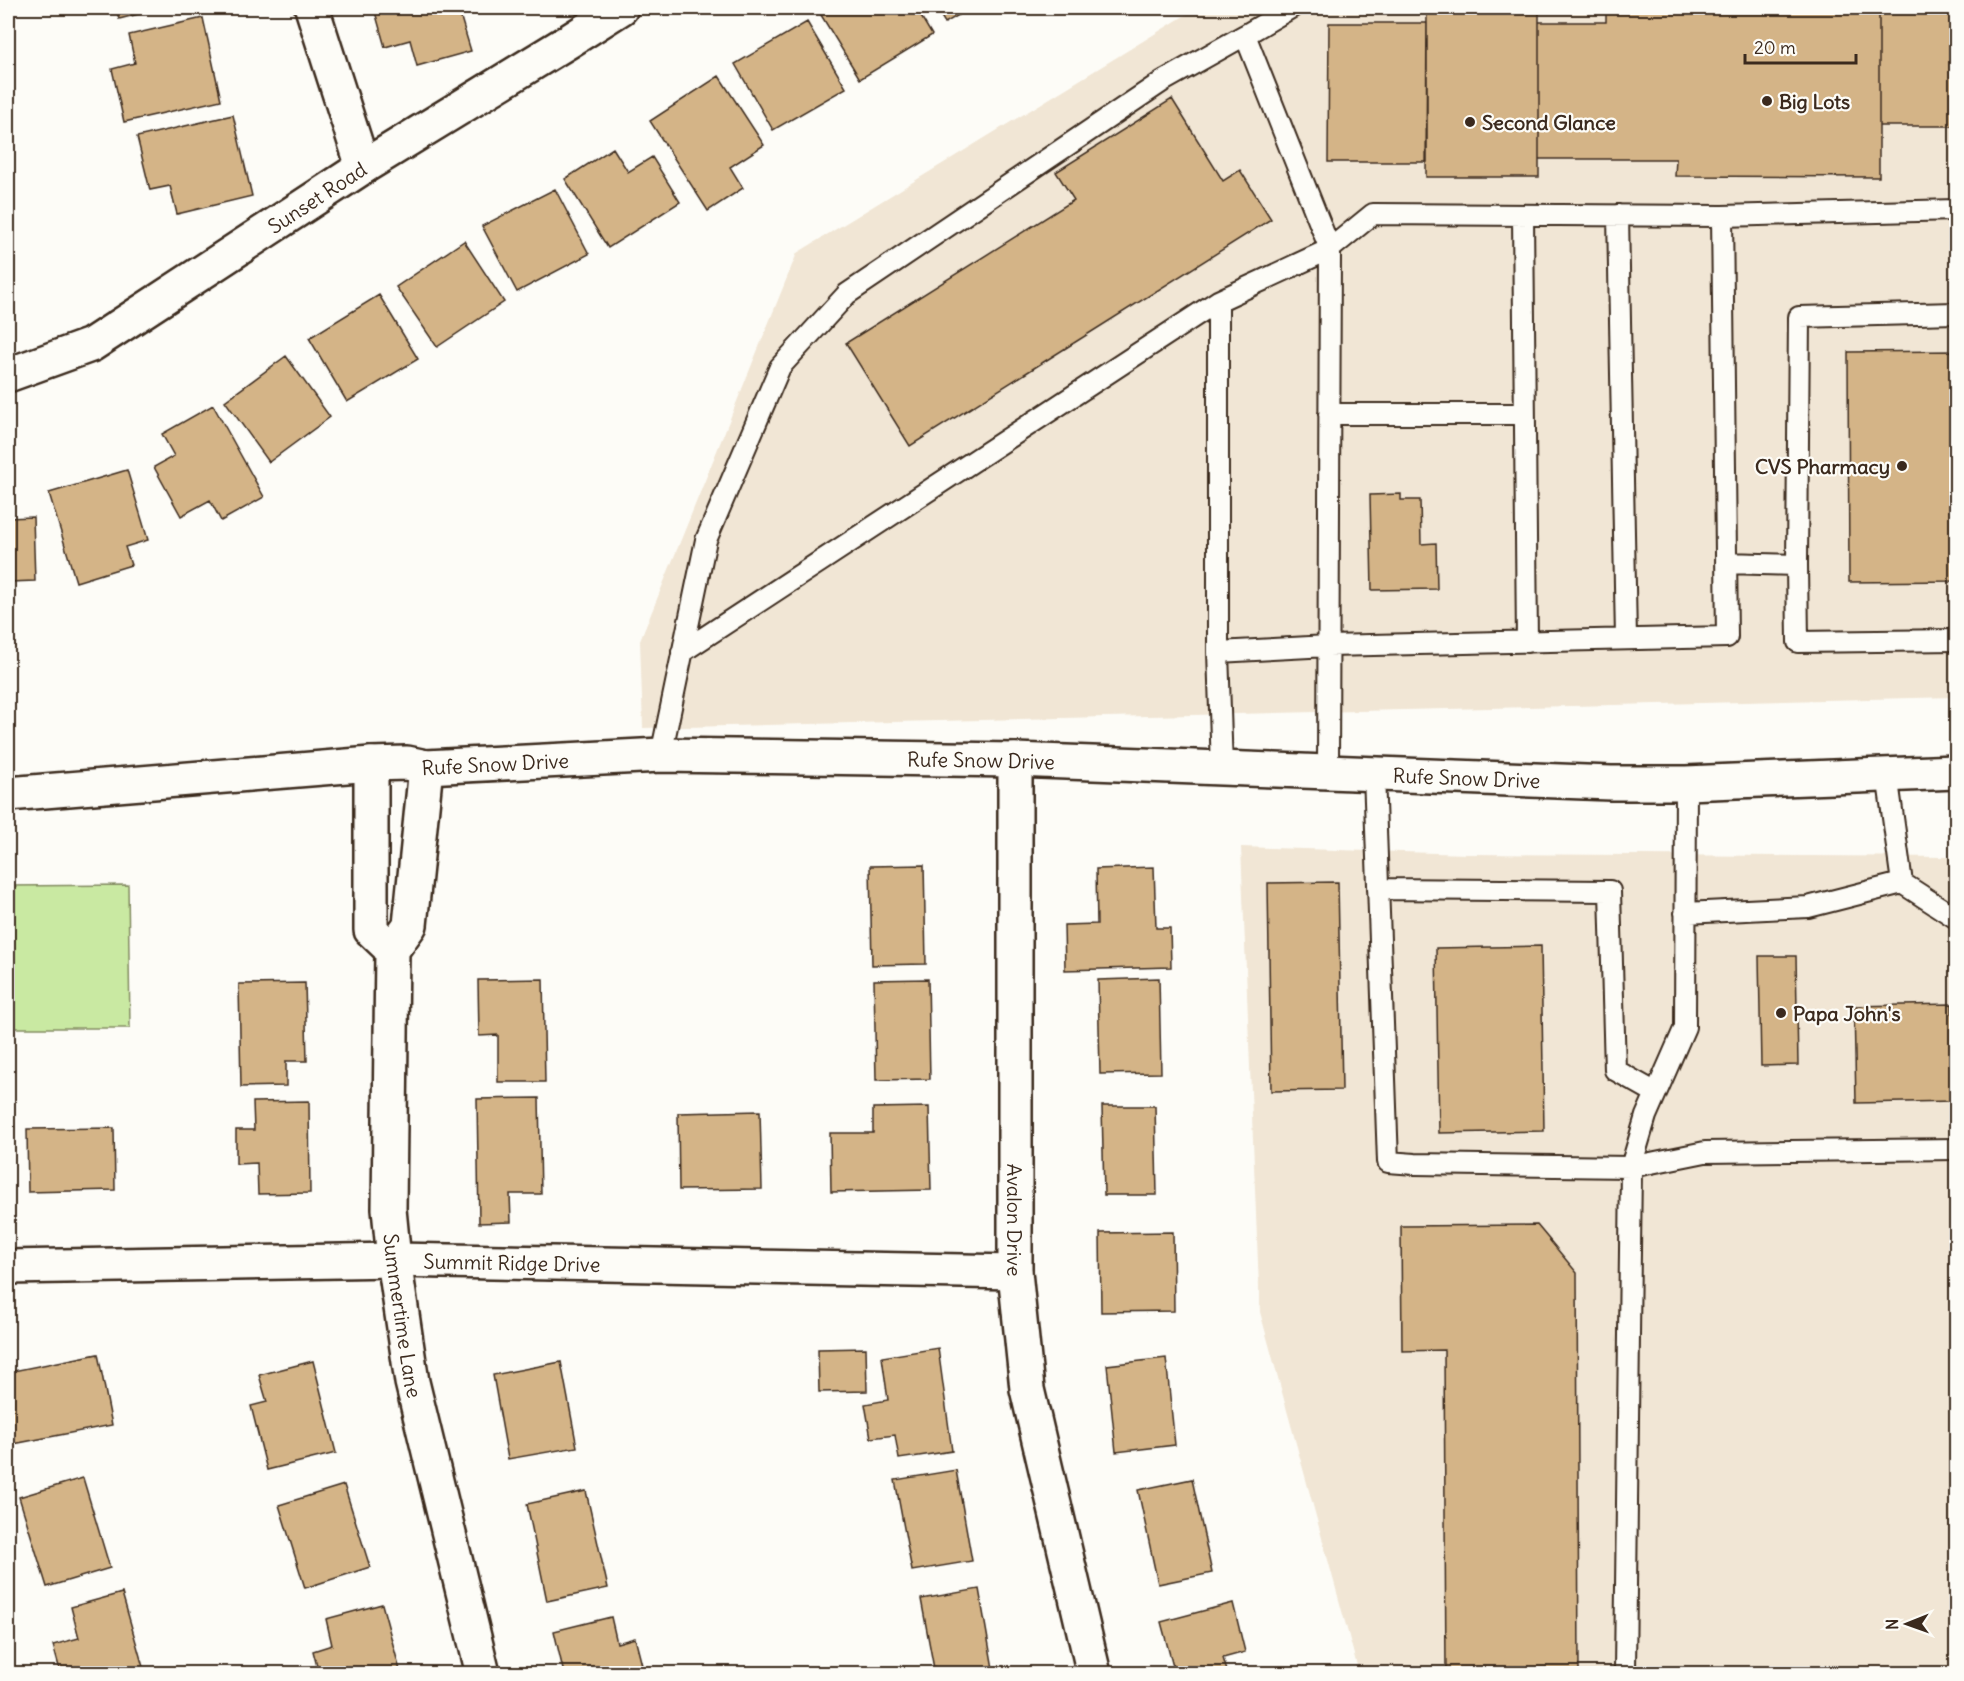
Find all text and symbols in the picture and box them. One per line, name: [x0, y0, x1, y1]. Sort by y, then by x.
scale bar: [1745, 27, 1856, 65]
text: 20 m: [1754, 36, 1796, 59]
place label: Big Lots: [1779, 89, 1850, 114]
marker: Big Lots: [1760, 94, 1774, 108]
place label: Second Glance: [1482, 110, 1616, 135]
marker: Second Glance: [1463, 115, 1477, 129]
street label: Sunset Road: [263, 156, 371, 239]
place label: CVS Pharmacy: [1755, 454, 1890, 479]
marker: CVS Pharmacy: [1895, 459, 1909, 473]
street label: Rufe Snow Drive: [907, 746, 1055, 774]
street label: Rufe Snow Drive: [421, 747, 570, 780]
street label: Rufe Snow Drive: [1392, 762, 1541, 793]
place label: Papa John's: [1793, 1001, 1901, 1026]
marker: Papa John's: [1774, 1006, 1788, 1020]
street label: Avalon Drive: [1003, 1163, 1028, 1277]
street label: Summertime Lane: [379, 1232, 428, 1400]
street label: Summit Ridge Drive: [423, 1248, 601, 1276]
north arrow: [1877, 1594, 1937, 1654]
text: N: [1882, 1619, 1902, 1630]

